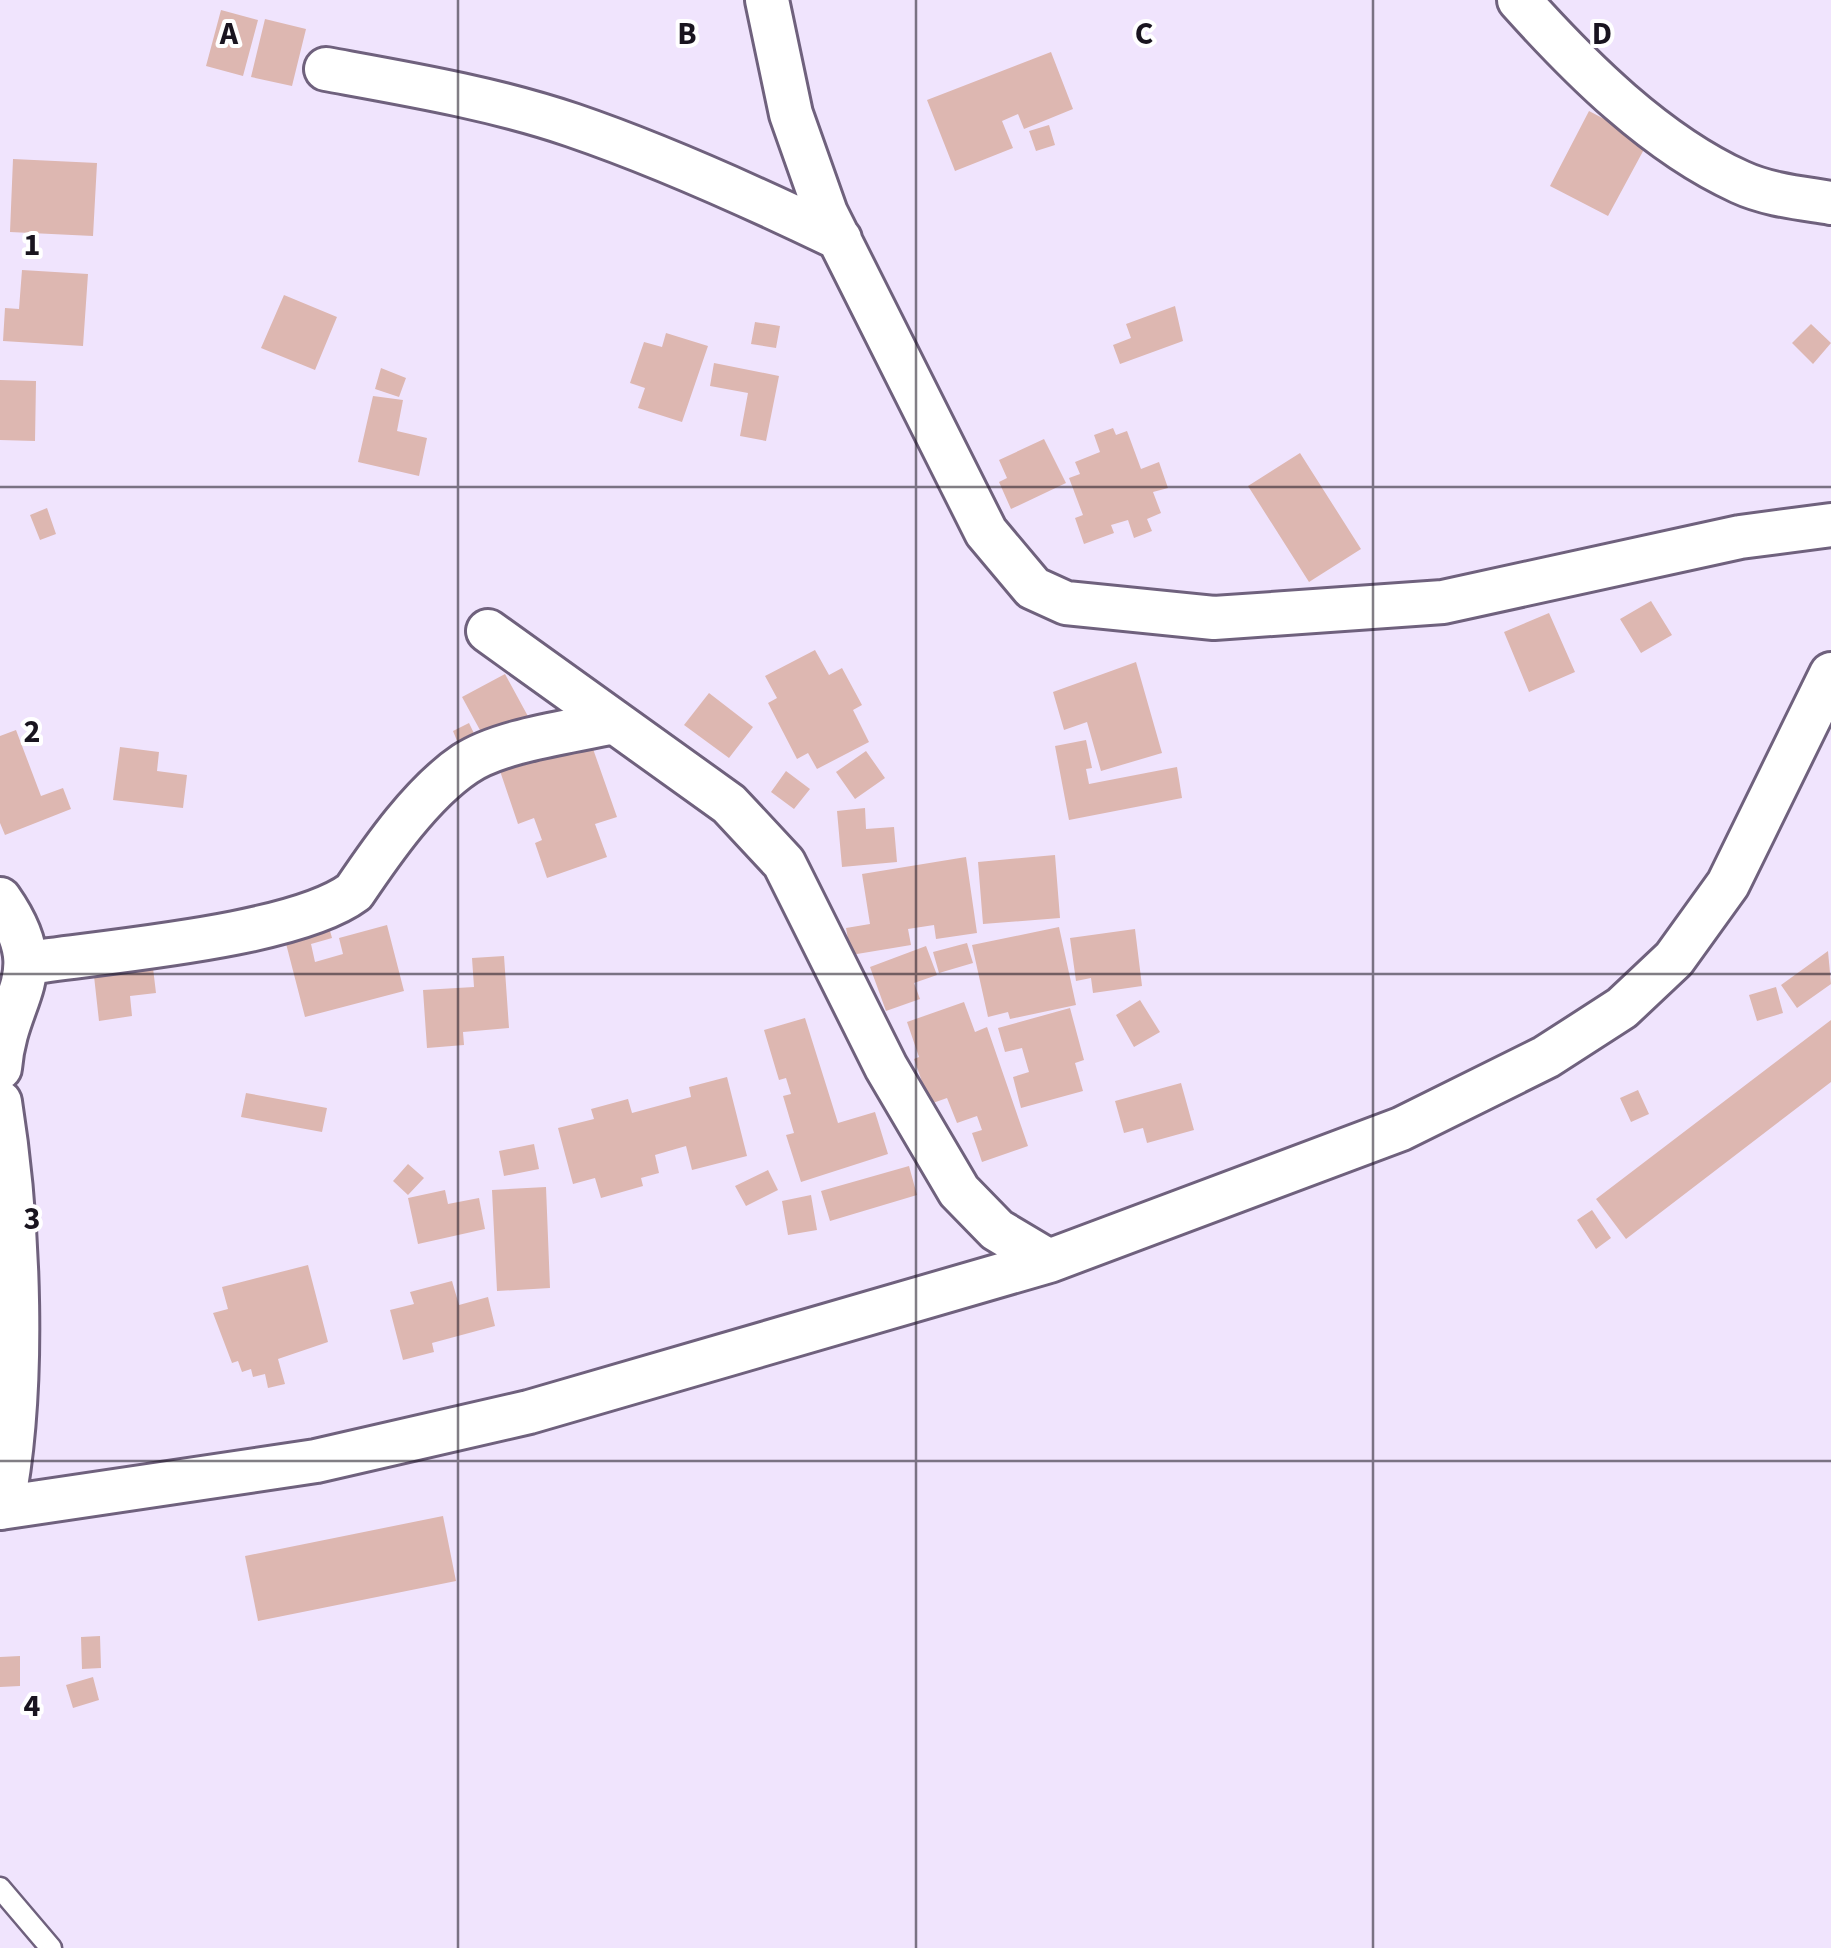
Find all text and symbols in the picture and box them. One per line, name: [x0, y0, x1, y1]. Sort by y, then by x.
text: A: [219, 11, 239, 57]
text: B: [677, 11, 697, 57]
text: C: [1135, 11, 1153, 57]
text: D: [1592, 11, 1612, 57]
text: 1: [24, 222, 40, 268]
text: 2: [24, 709, 40, 755]
text: 3: [24, 1196, 40, 1242]
text: 4: [24, 1683, 41, 1729]

